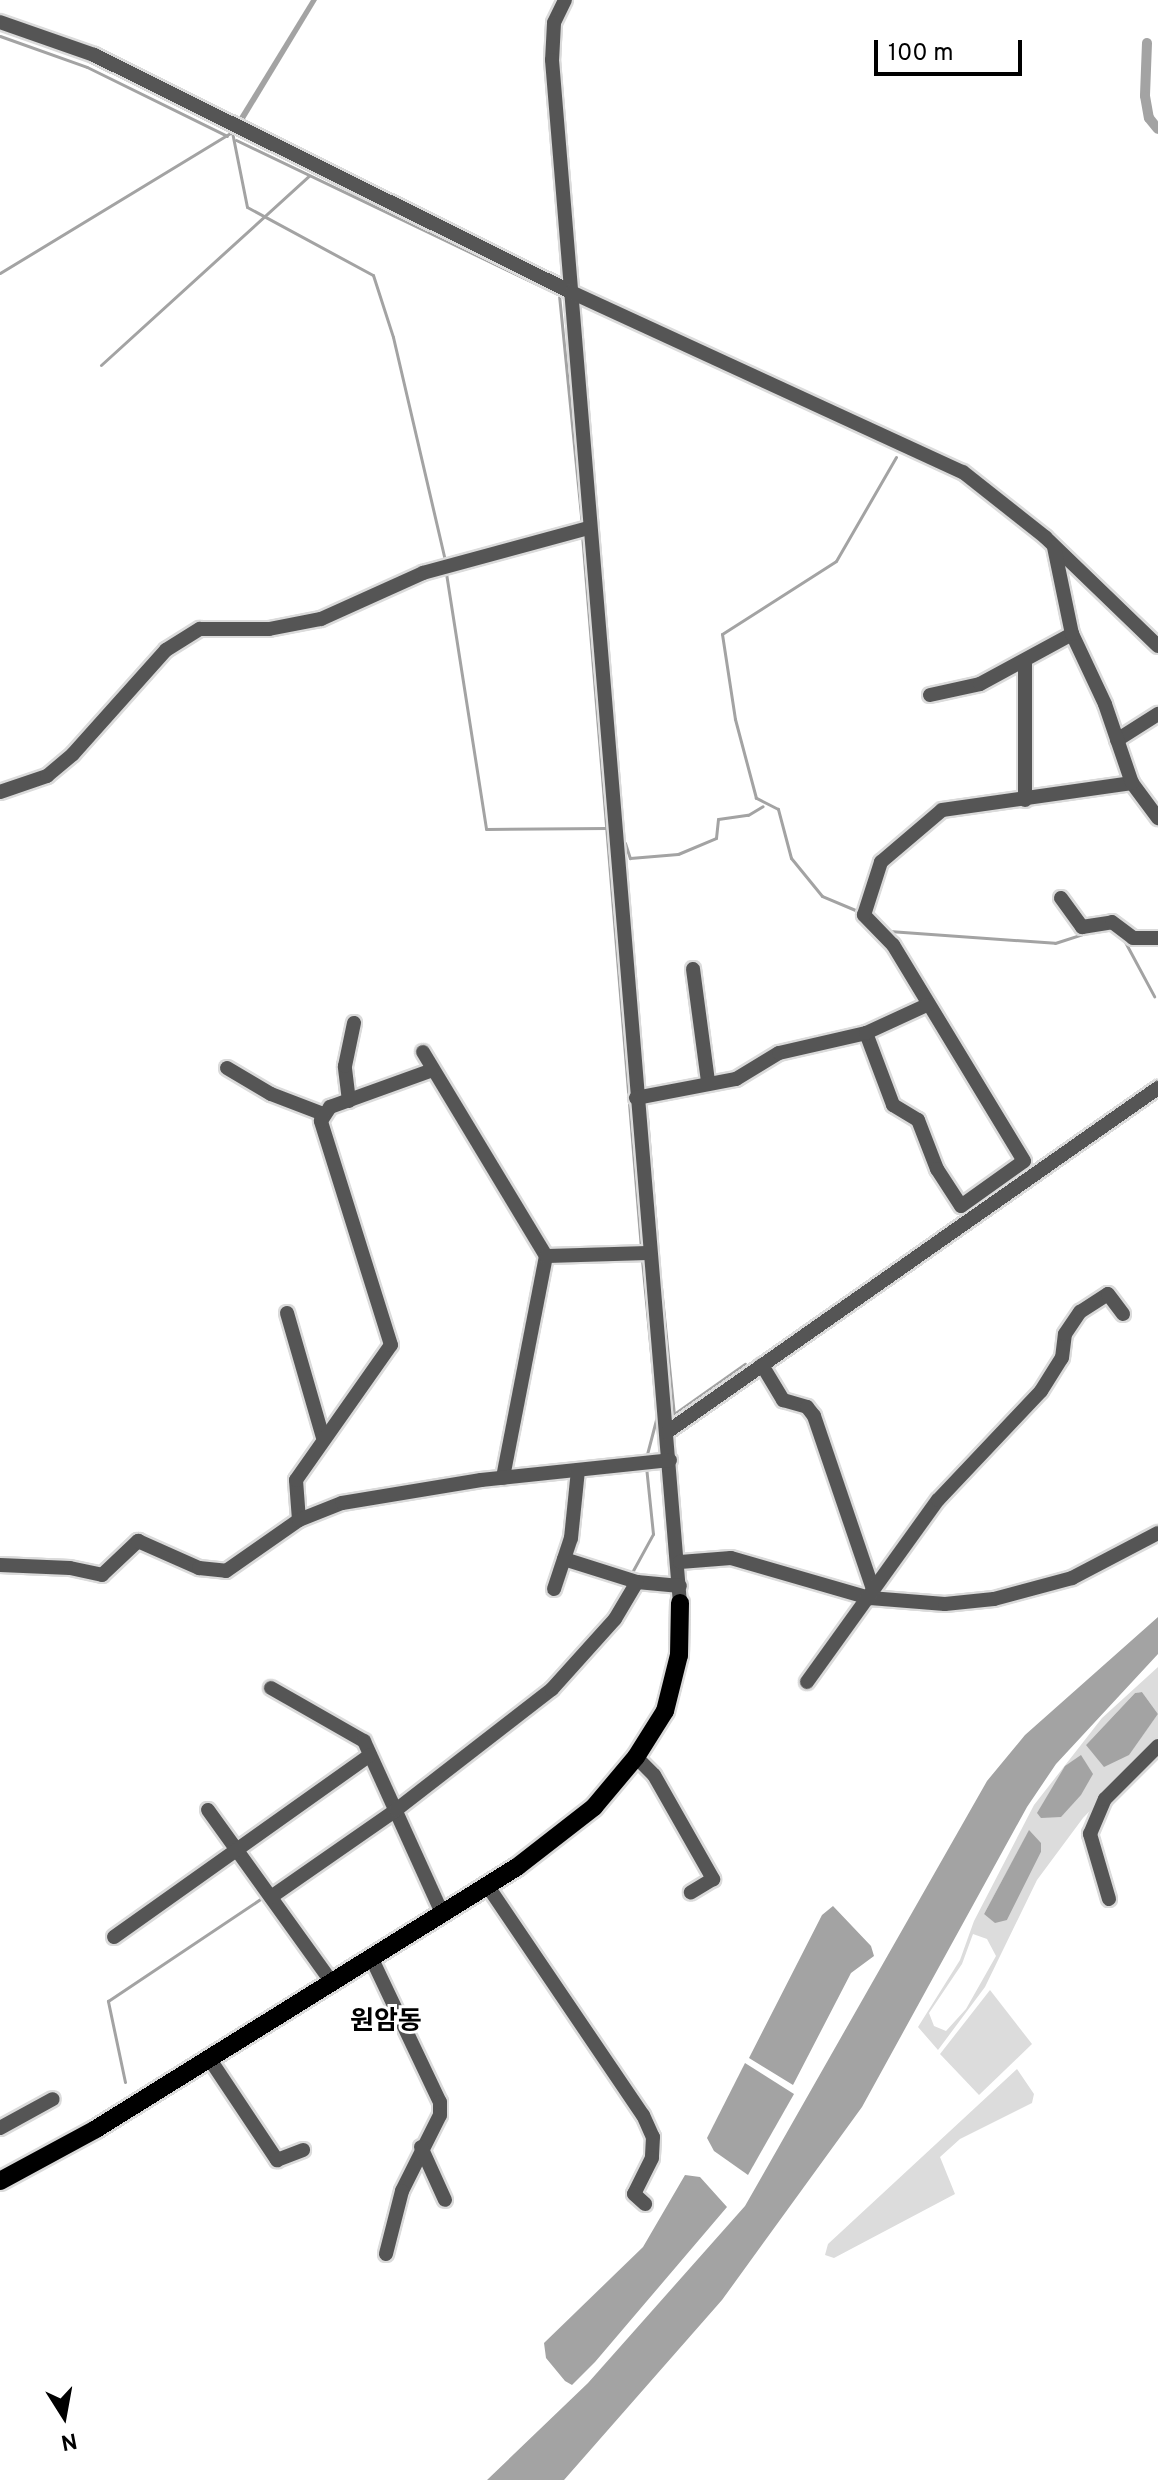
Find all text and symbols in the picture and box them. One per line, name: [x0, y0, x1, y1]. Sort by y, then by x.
scale bar: [878, 24, 1026, 74]
text: 100 m: [888, 39, 954, 69]
district label: 원암동: [350, 2007, 422, 2039]
north arrow: [24, 2376, 104, 2456]
text: N: [58, 2425, 79, 2455]

